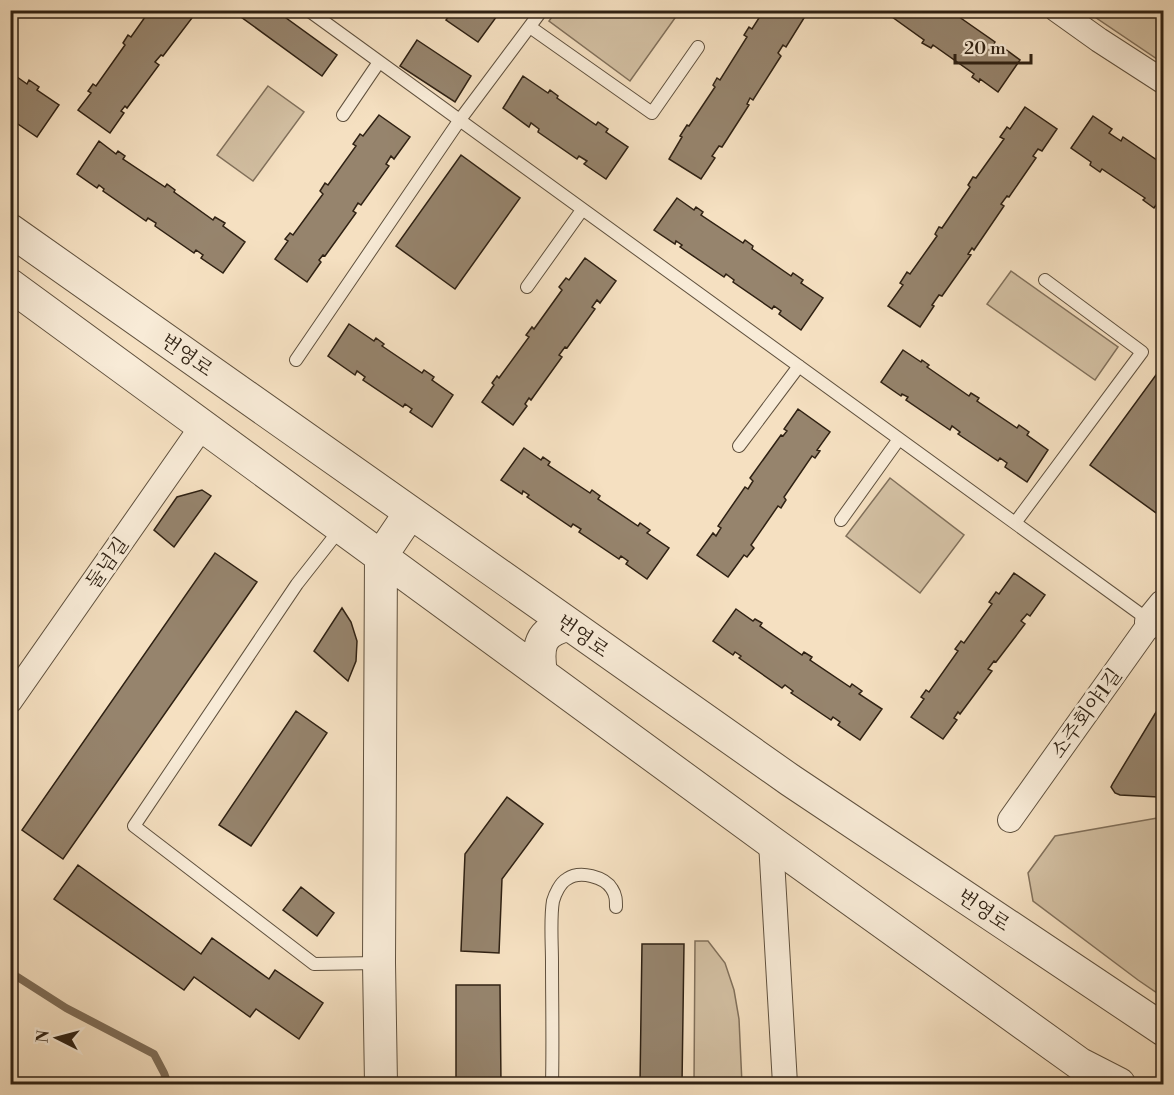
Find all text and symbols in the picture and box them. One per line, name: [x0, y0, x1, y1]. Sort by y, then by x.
scale bar: [955, 27, 1032, 65]
text: 20 m: [964, 37, 1006, 60]
street label: 번영로: [155, 329, 217, 383]
street label: 둘넘길: [81, 533, 135, 595]
street label: 번영로: [551, 610, 613, 664]
street label: 소주회야1길: [1046, 664, 1128, 764]
street label: 번영로: [952, 885, 1014, 938]
north arrow: [27, 1008, 87, 1068]
text: N: [32, 1029, 54, 1044]

